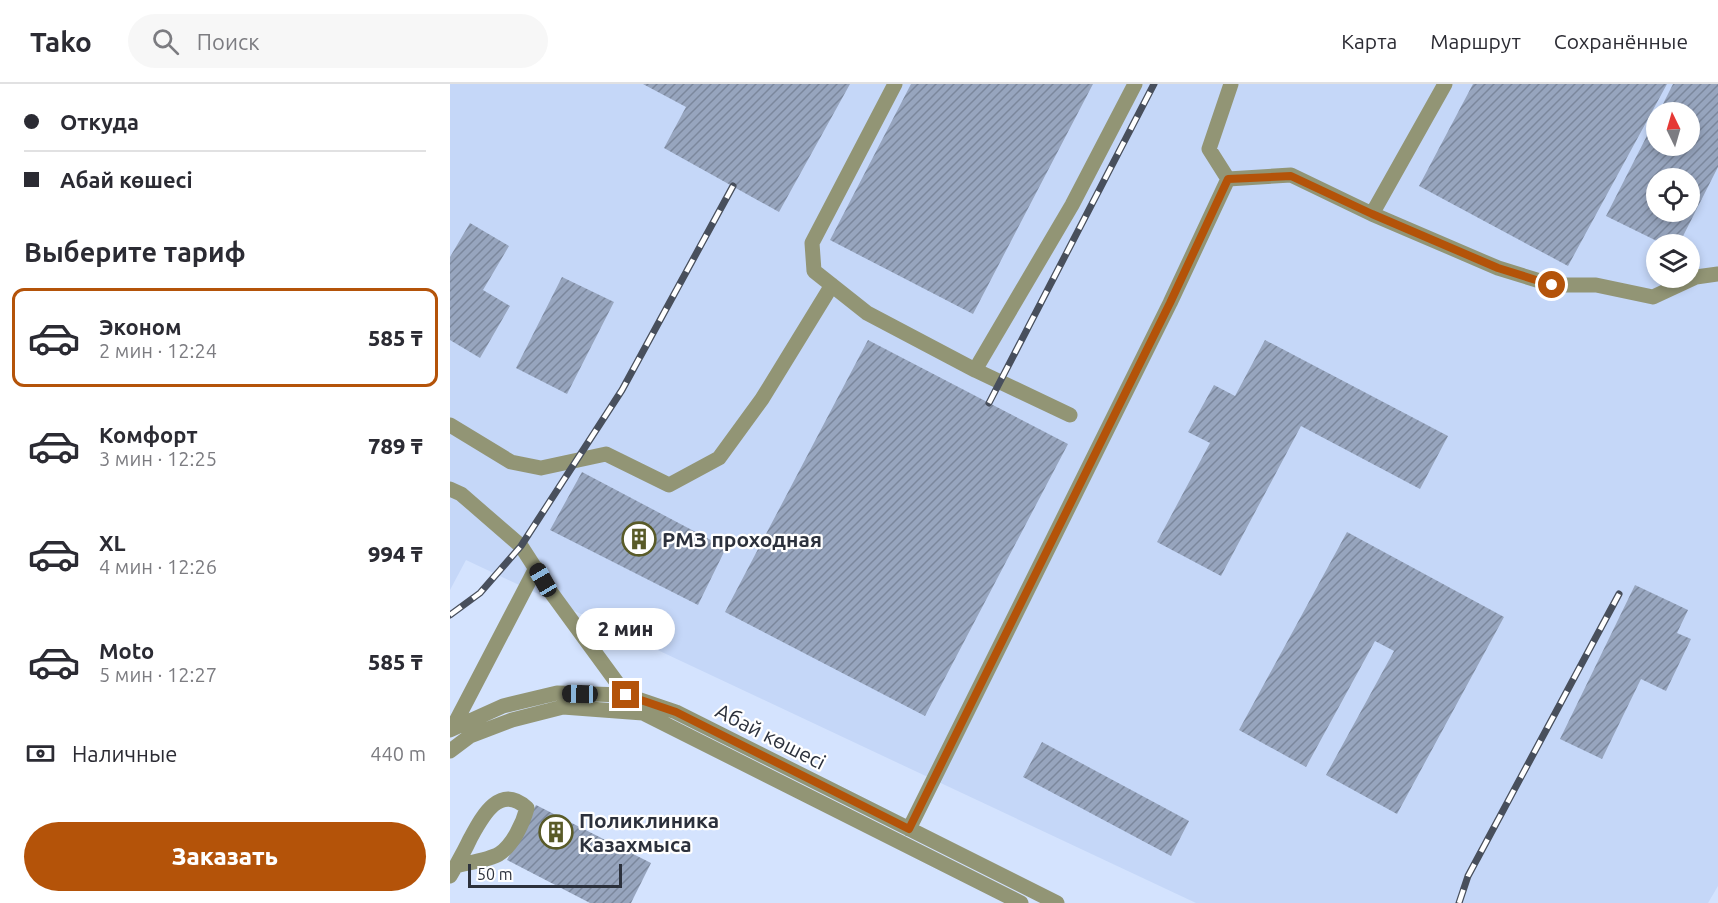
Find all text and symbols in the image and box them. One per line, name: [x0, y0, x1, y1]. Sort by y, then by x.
search box: [128, 14, 548, 68]
icon: search: [149, 25, 182, 58]
text: Tako: [30, 26, 92, 57]
text: Поиск: [197, 29, 259, 54]
text: Карта: [1341, 29, 1397, 53]
text: Маршрут: [1430, 29, 1521, 53]
text: Сохранённые: [1554, 29, 1688, 53]
north arrow: [1646, 102, 1700, 156]
map controls: [1646, 102, 1700, 288]
text: Откуда: [60, 109, 139, 134]
text: Абай көшесі: [60, 167, 193, 192]
button: locate: [1646, 168, 1700, 222]
button: layers: [1646, 234, 1700, 288]
text: Выберите тариф: [24, 237, 246, 267]
route start: [1538, 271, 1565, 298]
icon: car: [27, 311, 81, 365]
text: Эконом: [99, 314, 181, 339]
text: 585 ₸: [368, 325, 423, 350]
text: 2 мин · 12:24: [99, 339, 217, 362]
icon: car: [27, 419, 81, 473]
text: Комфорт: [99, 422, 198, 447]
text: 789 ₸: [368, 433, 423, 458]
text: 3 мин · 12:25: [99, 447, 217, 470]
building icon: РМЗ проходная: [621, 521, 657, 557]
icon: car: [27, 527, 81, 581]
place label: РМЗ проходная: [662, 527, 822, 551]
text: XL: [99, 530, 126, 555]
text: 994 ₸: [368, 541, 423, 566]
text: 4 мин · 12:26: [99, 555, 217, 578]
car: [526, 560, 560, 600]
callout: 2 мин: [576, 608, 675, 650]
text: 2 мин: [598, 617, 653, 640]
icon: car: [27, 635, 81, 689]
text: Moto: [99, 638, 154, 663]
text: 585 ₸: [368, 649, 423, 674]
text: 5 мин · 12:27: [99, 663, 217, 686]
route end: [612, 681, 639, 708]
car: [562, 685, 598, 703]
street label: Абай көшесі: [712, 698, 830, 774]
icon: cash: [24, 737, 57, 770]
text: Наличные: [72, 741, 177, 766]
text: 440 m: [370, 742, 426, 765]
place label: Поликлиника Казахмыса: [579, 808, 719, 856]
building icon: Поликлиника Казахмыса: [538, 814, 574, 850]
button: Заказать: [24, 822, 426, 891]
scale bar: [468, 861, 622, 888]
text: 50 m: [477, 865, 513, 883]

